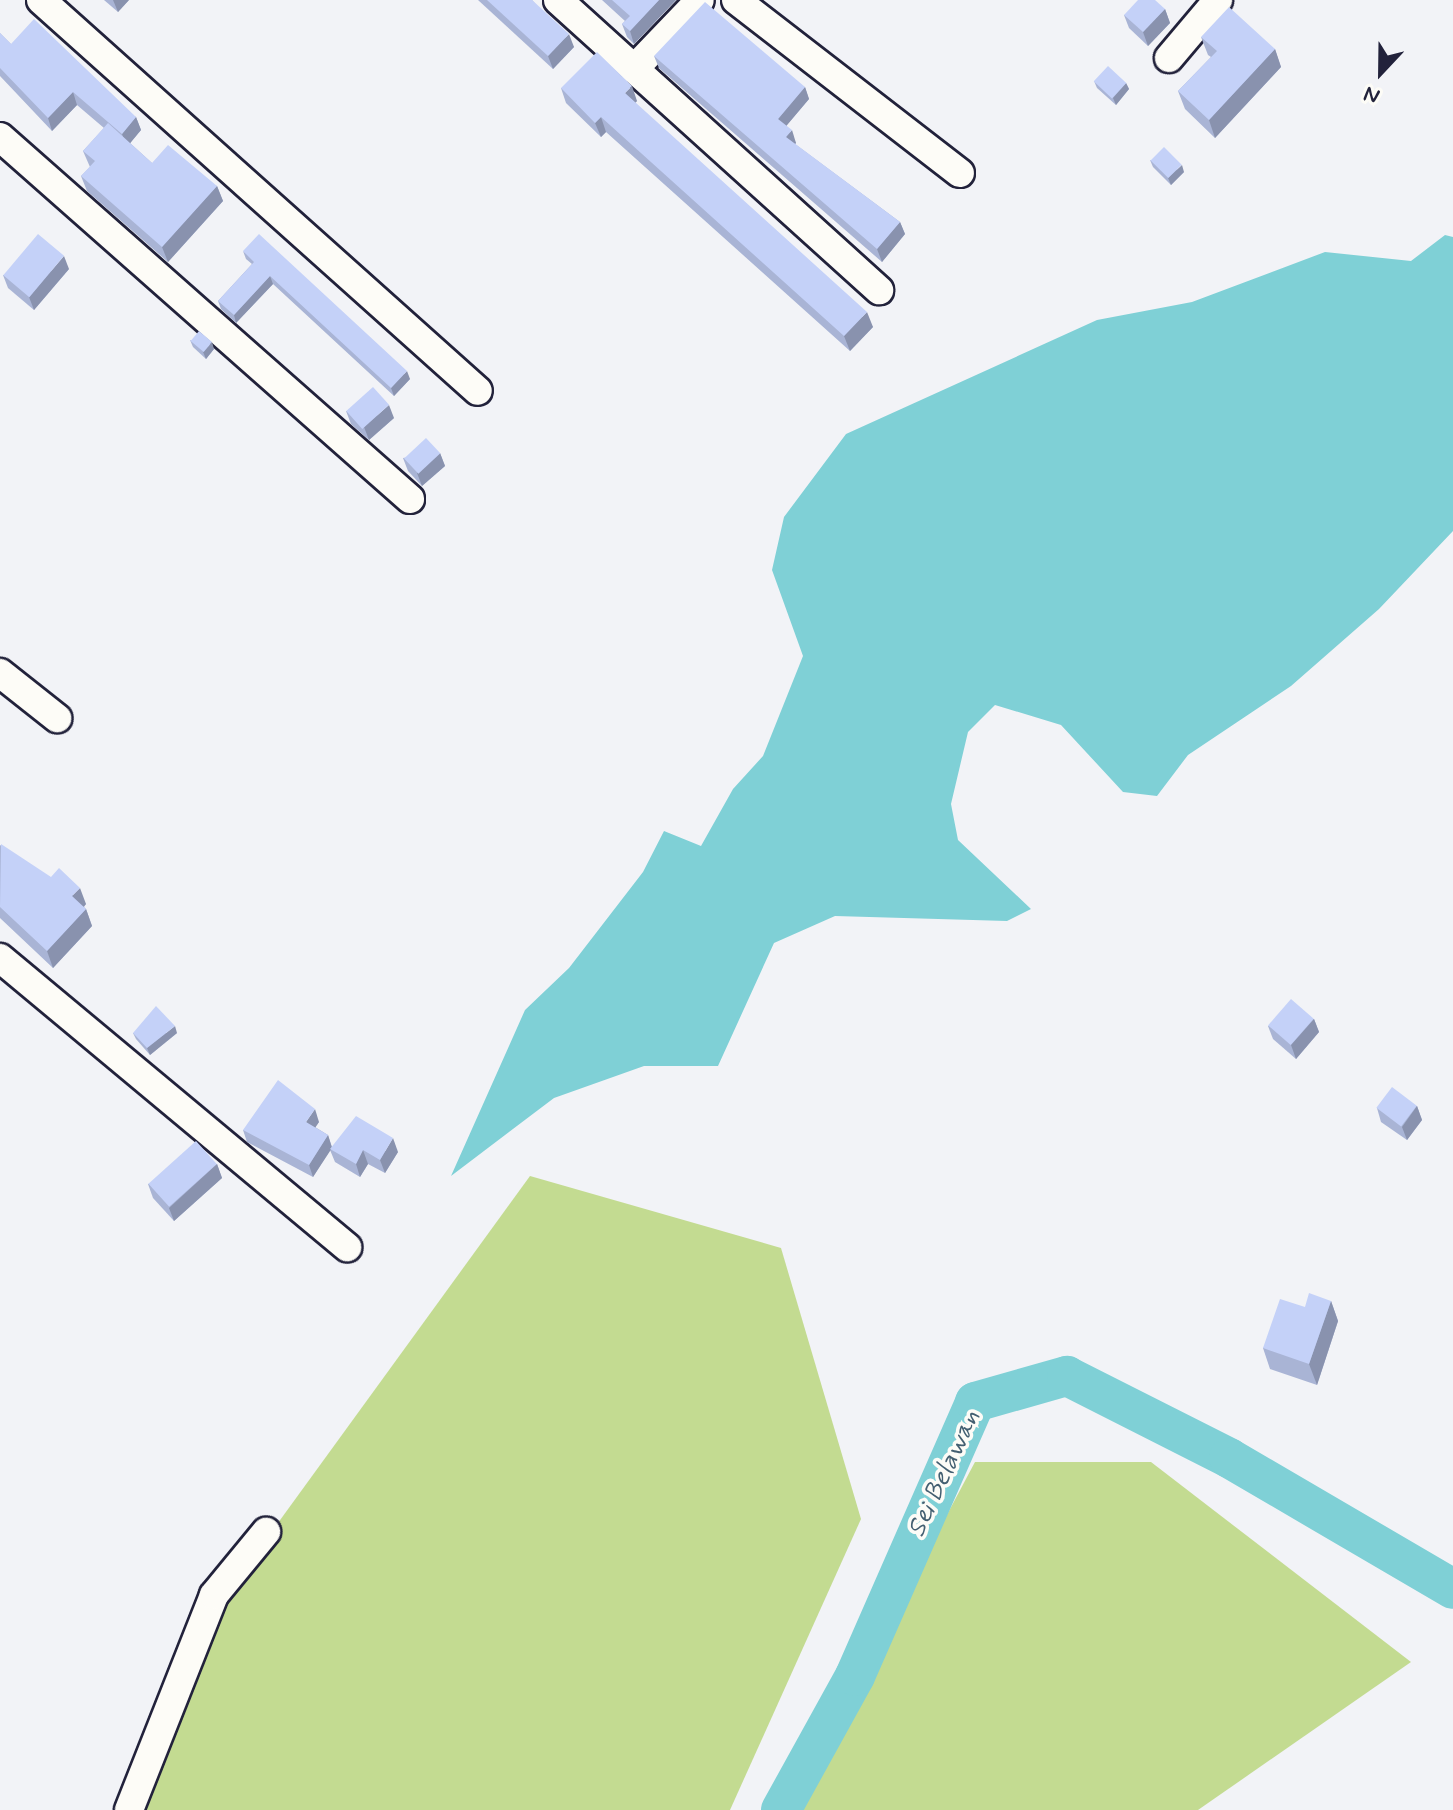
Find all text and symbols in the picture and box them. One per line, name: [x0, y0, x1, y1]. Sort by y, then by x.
north arrow: [1341, 32, 1421, 112]
text: N: [1360, 79, 1384, 110]
water label: Sei Belawan: [902, 1405, 988, 1543]

